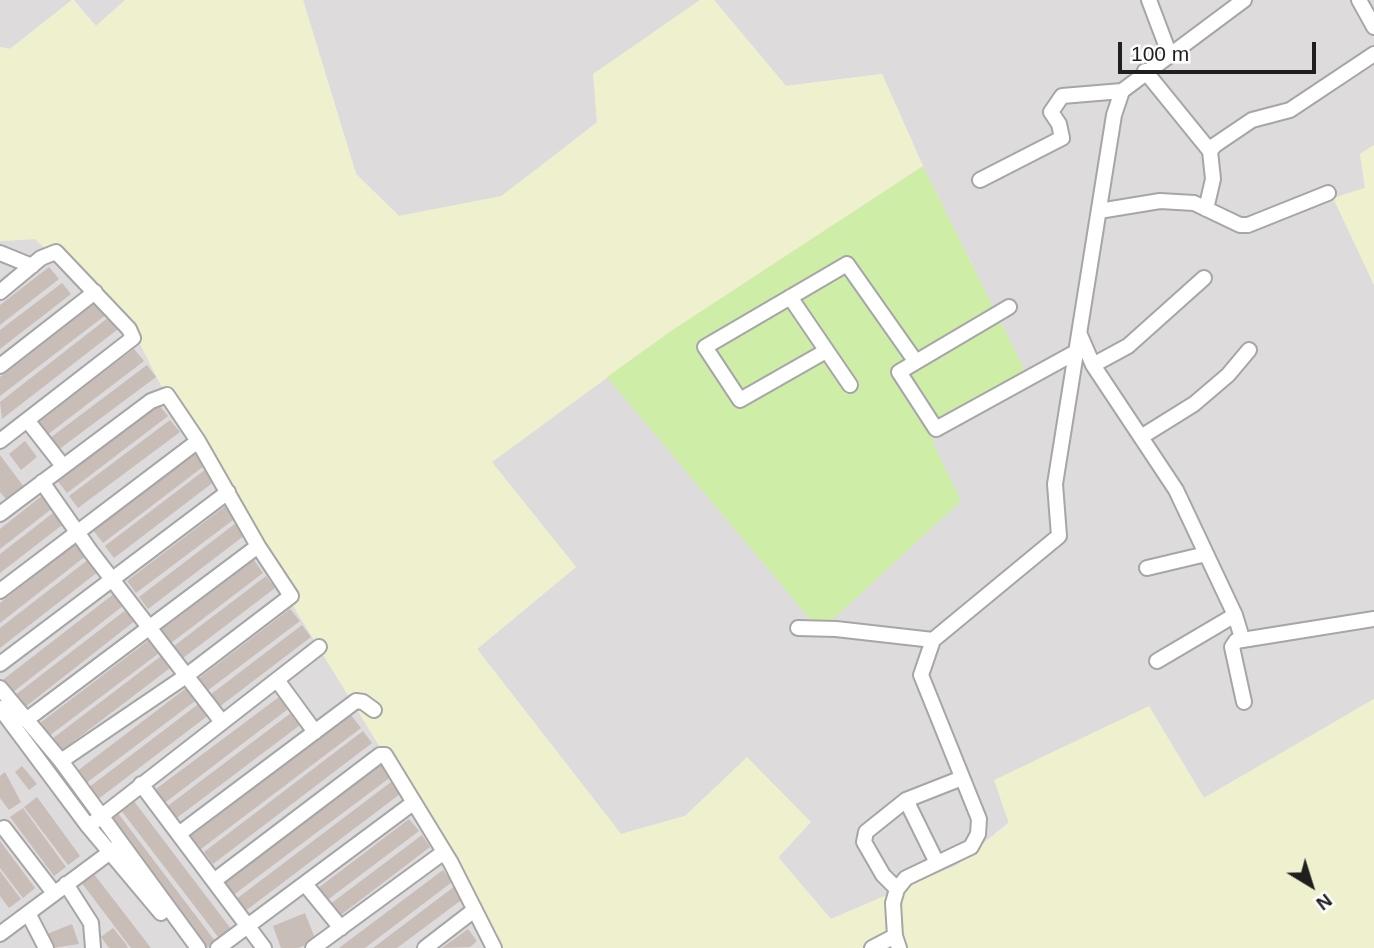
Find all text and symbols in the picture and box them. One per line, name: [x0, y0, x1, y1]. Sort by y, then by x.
scale bar: [1122, 28, 1320, 72]
text: 100 m: [1131, 42, 1189, 65]
north arrow: [1276, 850, 1346, 920]
text: N: [1312, 889, 1336, 914]

